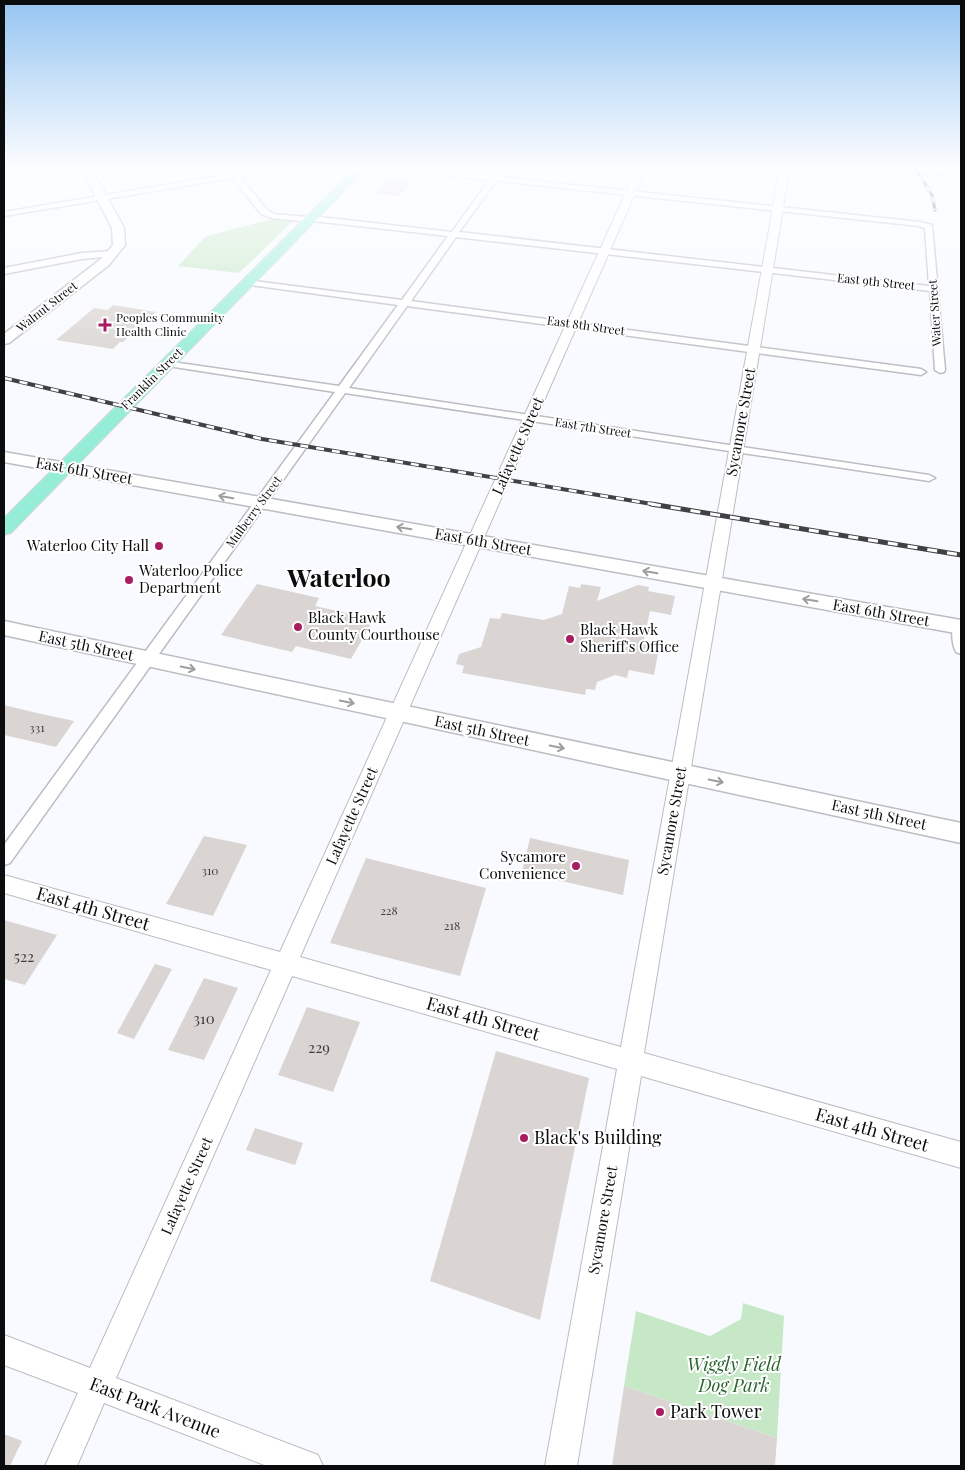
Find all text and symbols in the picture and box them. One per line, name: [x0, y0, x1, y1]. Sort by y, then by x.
street label: East 9th Street: [836, 269, 917, 293]
street label: Walnut Street: [12, 277, 81, 336]
street label: Water Street: [924, 278, 944, 348]
place label: Peoples Community Health Clinic: [116, 309, 224, 339]
street label: East 8th Street: [546, 312, 627, 338]
marker: Peoples Community Health Clinic: [98, 318, 112, 332]
street label: Franklin Street: [117, 344, 186, 413]
street label: Sycamore Street: [721, 365, 760, 478]
street label: Lafayette Street: [487, 393, 548, 498]
street label: East 7th Street: [554, 413, 633, 441]
street label: East 6th Street: [34, 452, 135, 488]
street label: Mulberry Street: [222, 472, 285, 551]
one-way arrow: [219, 491, 235, 501]
one-way arrow: [396, 523, 412, 532]
street label: East 6th Street: [433, 523, 534, 559]
place label: Waterloo City Hall: [26, 535, 149, 555]
marker: Waterloo City Hall: [153, 540, 165, 552]
place label: Waterloo Police Department: [138, 560, 243, 597]
district label: Waterloo: [286, 560, 391, 593]
one-way arrow: [642, 566, 658, 576]
marker: Waterloo Police Department: [123, 574, 135, 586]
one-way arrow: [802, 594, 818, 604]
street label: East 6th Street: [831, 594, 932, 630]
place label: Black Hawk County Courthouse: [308, 607, 440, 644]
place label: Black Hawk Sheriff's Office: [580, 619, 679, 656]
marker: Black Hawk County Courthouse: [292, 621, 304, 633]
street label: East 5th Street: [37, 625, 136, 665]
marker: Black Hawk Sheriff's Office: [564, 633, 576, 645]
one-way arrow: [180, 664, 196, 673]
one-way arrow: [339, 698, 355, 707]
street label: East 5th Street: [433, 710, 532, 750]
house number: 331: [29, 719, 45, 735]
one-way arrow: [549, 743, 565, 752]
street label: Lafayette Street: [321, 763, 382, 868]
street label: Sycamore Street: [652, 764, 691, 877]
one-way arrow: [708, 776, 724, 786]
street label: East 5th Street: [830, 794, 929, 834]
place label: Sycamore Convenience: [479, 846, 566, 883]
marker: Sycamore Convenience: [570, 860, 582, 872]
house number: 310: [201, 862, 219, 878]
street label: East 4th Street: [34, 880, 153, 936]
house number: 228: [380, 902, 398, 918]
house number: 218: [444, 917, 460, 933]
house number: 522: [14, 946, 34, 966]
street label: East 4th Street: [424, 990, 543, 1046]
house number: 310: [193, 1008, 215, 1028]
house number: 229: [308, 1037, 330, 1057]
street label: East 4th Street: [813, 1101, 932, 1157]
place label: Black's Building: [534, 1125, 662, 1149]
marker: Black's Building: [518, 1132, 530, 1144]
street label: Lafayette Street: [156, 1133, 217, 1238]
street label: Sycamore Street: [583, 1163, 622, 1276]
park label: Wiggly Field Dog Park: [687, 1352, 782, 1397]
street label: East Park Avenue: [86, 1371, 224, 1443]
place label: Park Tower: [670, 1399, 762, 1423]
marker: Park Tower: [654, 1406, 666, 1418]

